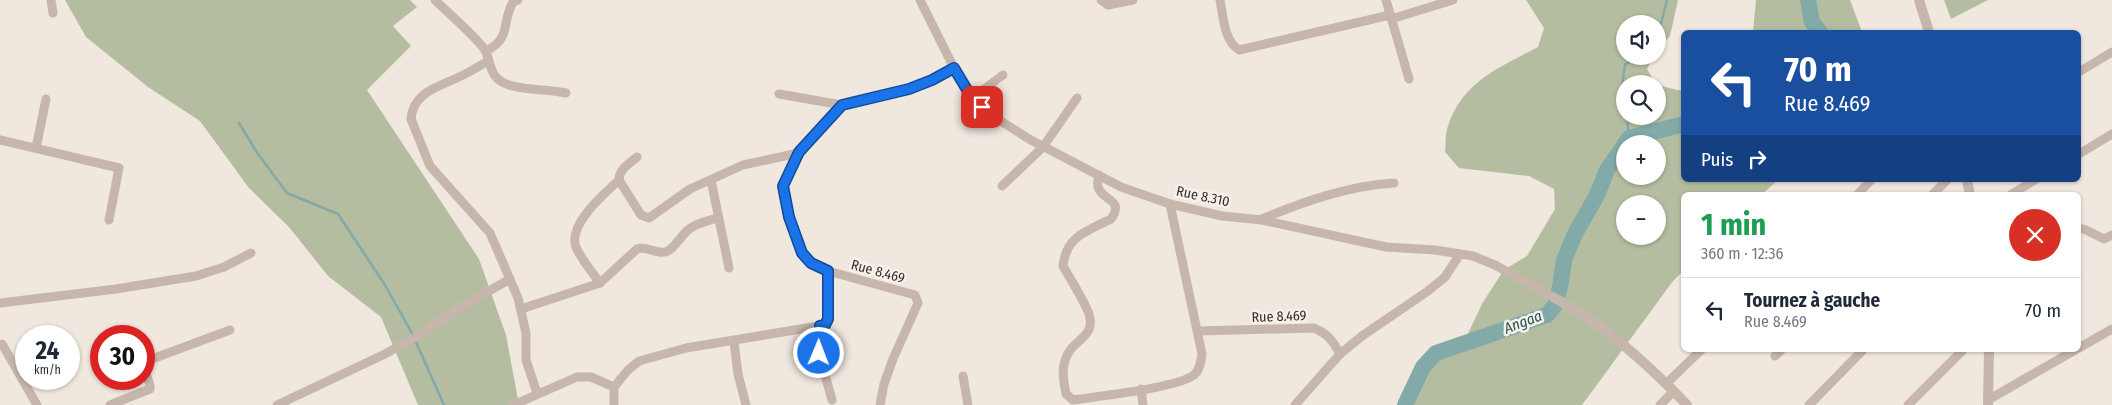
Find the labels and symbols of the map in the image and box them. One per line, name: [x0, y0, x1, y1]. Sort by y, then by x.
pin: [961, 86, 1003, 128]
street label: Rue 8.310: [1175, 183, 1231, 210]
street label: Rue 8.469: [849, 256, 907, 287]
street label: Rue 8.469: [1251, 307, 1307, 326]
water label: Angaa: [1501, 307, 1545, 338]
speed limit sign: 30: [90, 325, 155, 390]
position arrow: [792, 326, 844, 378]

